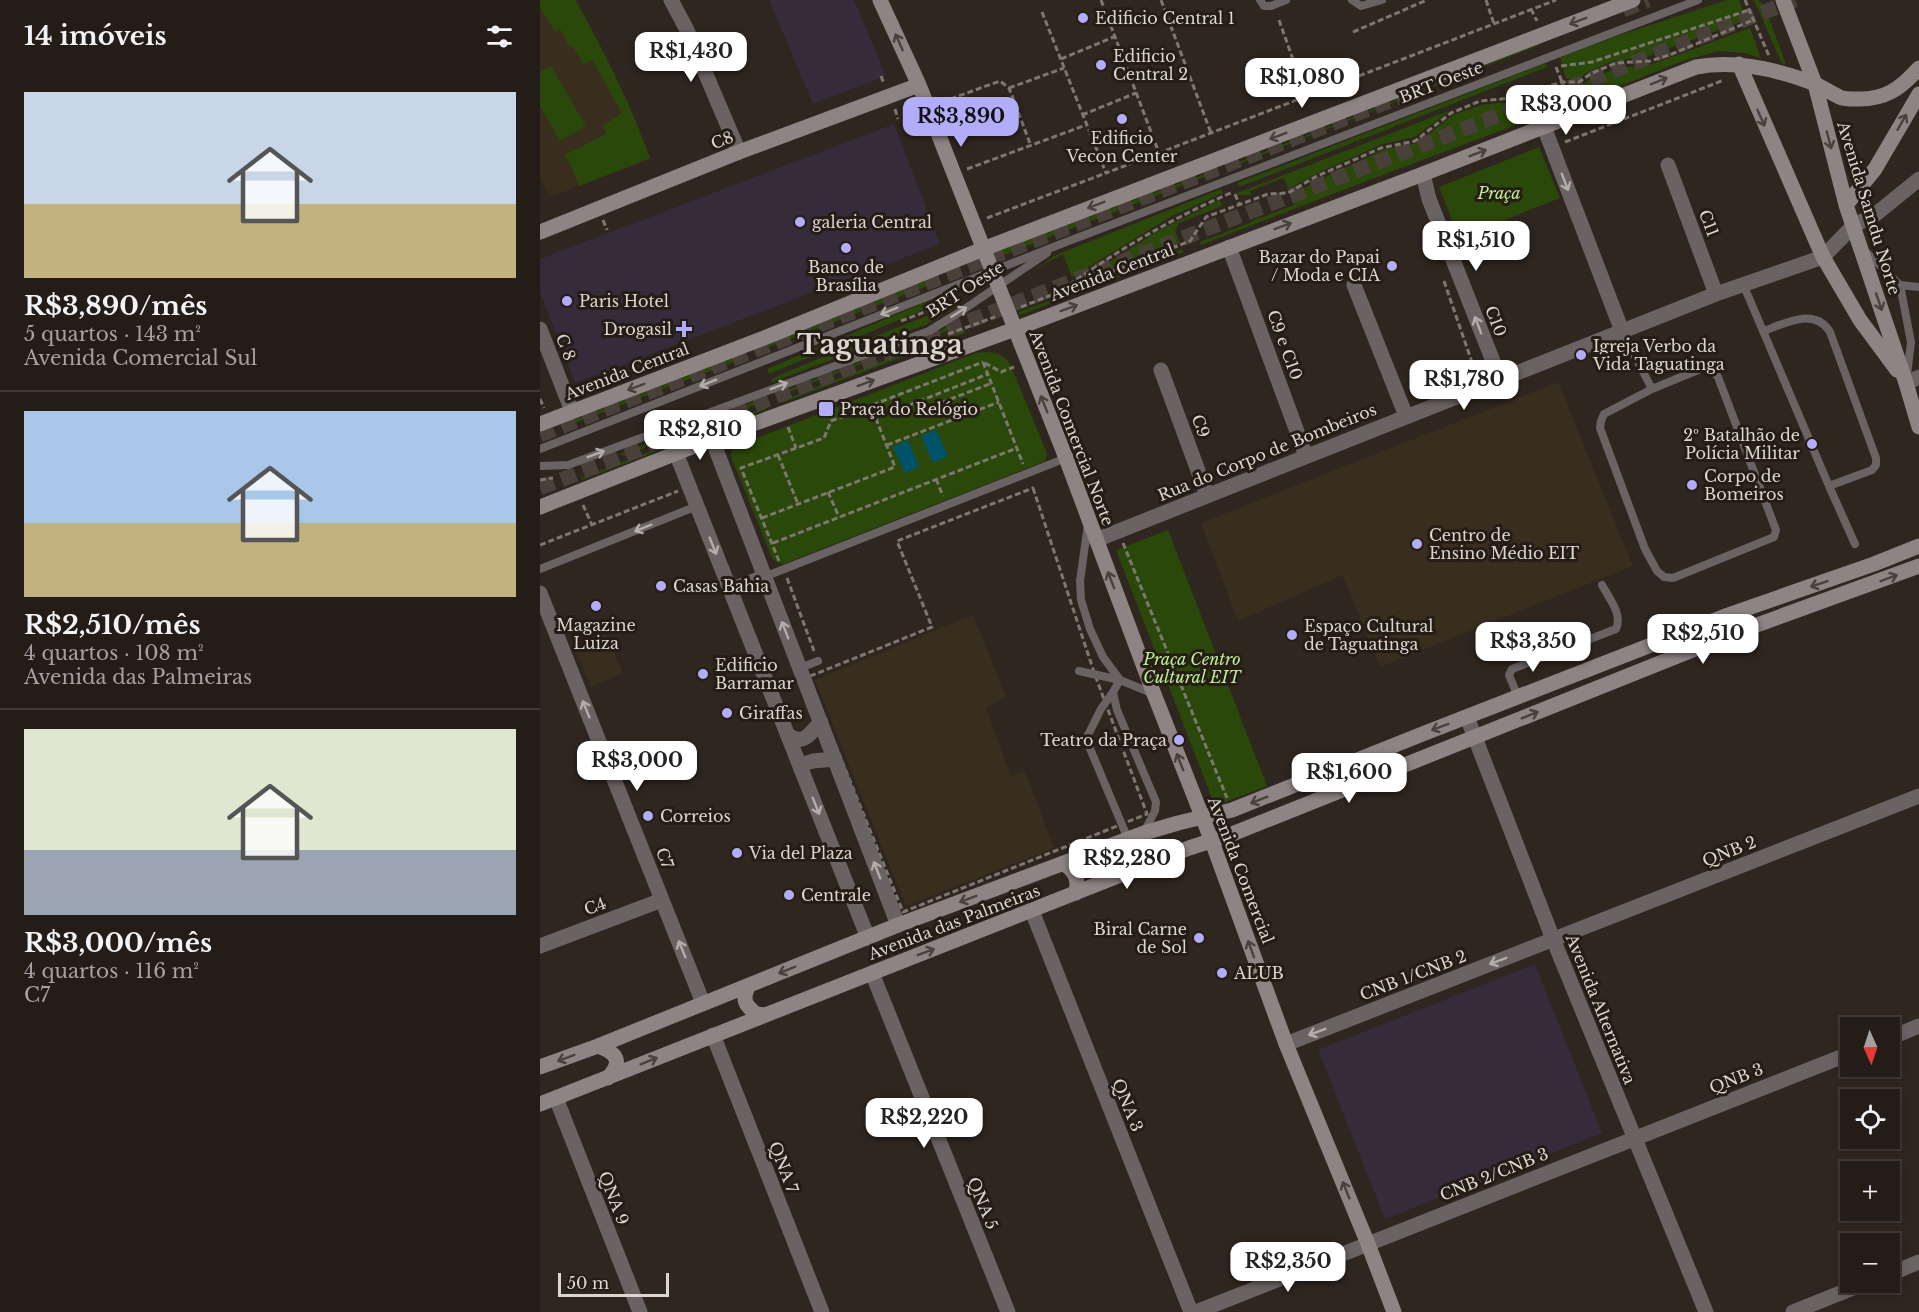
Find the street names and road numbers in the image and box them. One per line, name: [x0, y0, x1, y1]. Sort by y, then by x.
street label: BRT Oeste: [1396, 57, 1486, 107]
street label: Avenida Samdu Norte: [1833, 118, 1905, 297]
street label: C8: [708, 127, 736, 153]
street label: C11: [1695, 207, 1723, 239]
street label: Avenida Central: [1046, 239, 1177, 305]
street label: BRT Oeste: [923, 257, 1007, 321]
street label: C10: [1481, 303, 1511, 339]
street label: C9 e C10: [1263, 307, 1307, 383]
street label: Avenida Comercial Norte: [1025, 327, 1119, 528]
street label: C 8: [552, 331, 580, 363]
street label: Avenida Central: [561, 338, 692, 404]
street label: Rua do Corpo de Bombeiros: [1155, 399, 1379, 505]
street label: C9: [1188, 412, 1214, 440]
street label: Avenida Comercial: [1203, 793, 1278, 946]
street label: QNB 2: [1699, 832, 1759, 870]
street label: C7: [652, 845, 679, 872]
street label: Avenida das Palmeiras: [864, 880, 1043, 964]
street label: C4: [581, 893, 609, 919]
street label: Avenida Alternativa: [1561, 930, 1640, 1087]
street label: CNB 1/CNB 2: [1357, 945, 1469, 1005]
street label: QNB 3: [1706, 1059, 1766, 1097]
street label: QNA 3: [1108, 1076, 1148, 1134]
street label: QNA 7: [765, 1138, 803, 1196]
street label: CNB 2/CNB 3: [1437, 1143, 1551, 1205]
street label: QNA 9: [595, 1168, 633, 1228]
street label: QNA 5: [964, 1174, 1002, 1232]

